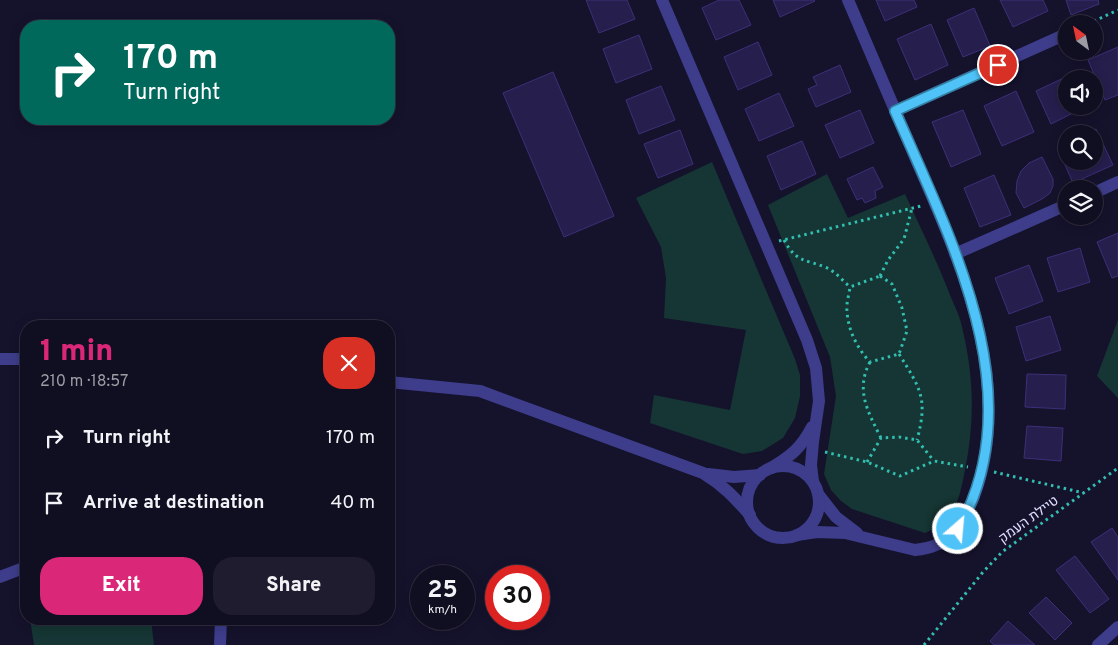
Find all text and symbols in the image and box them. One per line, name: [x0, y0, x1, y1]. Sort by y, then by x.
north arrow: [1058, 15, 1102, 60]
map controls: [1058, 15, 1103, 225]
text: 170 m: [123, 37, 218, 81]
icon: right: [40, 40, 105, 105]
pin: [977, 44, 1019, 86]
icon: arrive: [984, 51, 1012, 79]
button: sound: [1058, 70, 1103, 115]
text: Turn right: [123, 80, 220, 107]
button: search: [1058, 125, 1103, 170]
button: layers: [1058, 180, 1103, 225]
text: 1 min: [40, 334, 113, 371]
button: close: [323, 337, 375, 389]
text: 210 m · 18:57: [40, 372, 128, 392]
icon: right: [40, 424, 68, 452]
text: Turn right: [83, 426, 171, 450]
text: 170 m: [326, 426, 375, 450]
icon: arrive: [40, 489, 68, 517]
text: Arrive at destination: [83, 491, 264, 515]
text: 40 m: [330, 491, 375, 515]
street label: טיילת העמק: [995, 493, 1062, 548]
position arrow: [931, 502, 983, 554]
button: Exit: [40, 557, 203, 615]
button: Share: [213, 557, 375, 615]
speed limit sign: 30: [485, 565, 550, 630]
text: 25: [427, 575, 458, 607]
text: km/h: [428, 602, 457, 618]

